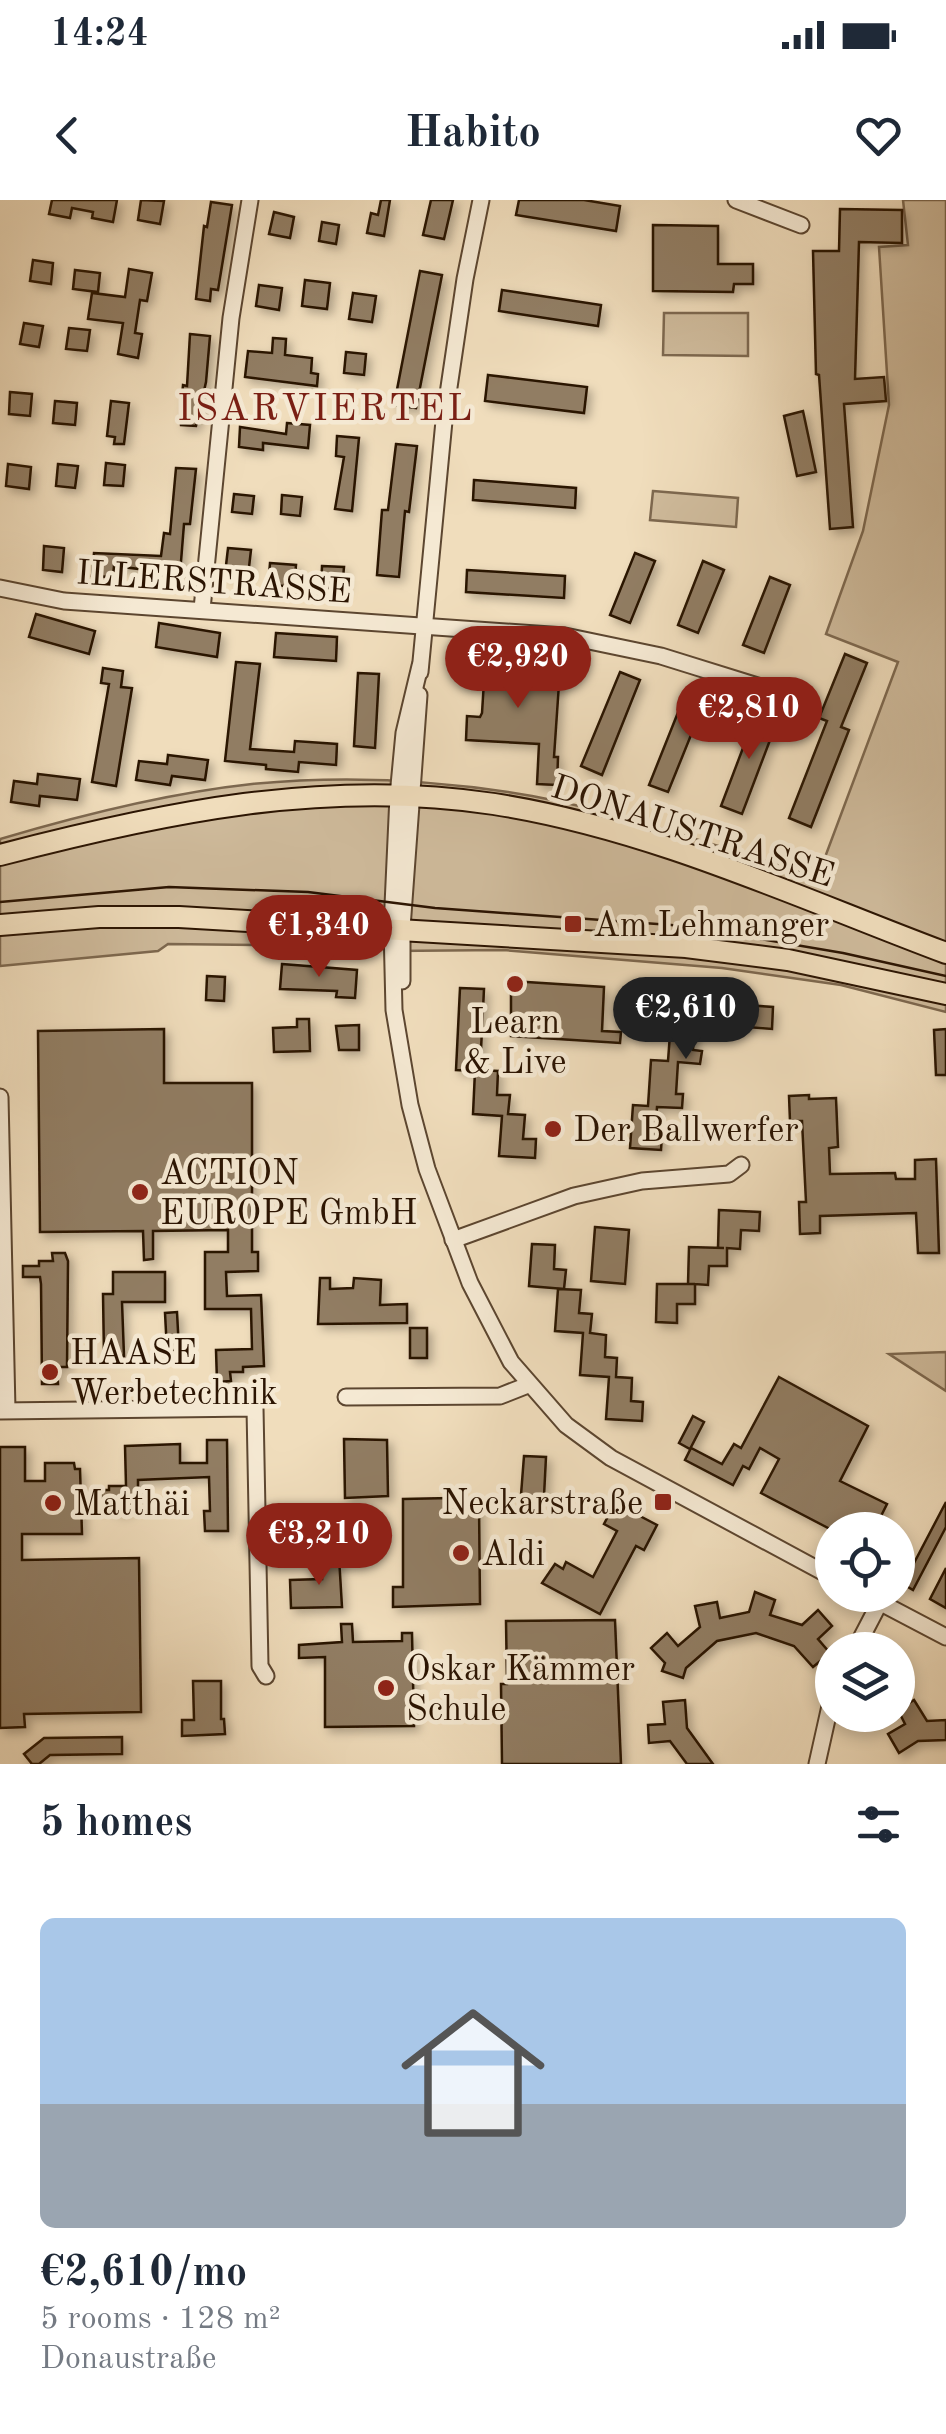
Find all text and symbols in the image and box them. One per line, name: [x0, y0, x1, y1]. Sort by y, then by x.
text: 14:24: [50, 16, 149, 54]
icon: back: [40, 108, 95, 163]
icon: heart: [851, 108, 906, 163]
text: Habito: [405, 112, 541, 157]
district label: ISARVIERTEL: [177, 391, 475, 429]
street label: ILLERSTRASSE: [75, 556, 353, 611]
pin: €2,920: [437, 626, 599, 711]
text: €2,920: [467, 642, 569, 674]
pin: €2,810: [668, 677, 830, 762]
text: €2,810: [698, 693, 800, 725]
street label: DONAUSTRASSE: [547, 770, 838, 895]
pin: €1,340: [238, 895, 400, 980]
place label: Am Lehmanger: [593, 909, 829, 944]
text: €1,340: [268, 911, 370, 943]
marker: Am Lehmanger: [562, 913, 584, 935]
marker: Learn & Live: [504, 973, 526, 995]
pin: €2,610: [605, 977, 767, 1062]
text: €2,610: [635, 993, 737, 1025]
place label: Learn & Live: [463, 1006, 567, 1081]
place label: Der Ballwerfer: [573, 1114, 799, 1149]
marker: Der Ballwerfer: [542, 1118, 564, 1140]
place label: ACTION EUROPE GmbH: [160, 1157, 417, 1232]
marker: ACTION EUROPE GmbH: [129, 1181, 151, 1203]
place label: HAASE Werbetechnik: [70, 1337, 278, 1412]
marker: HAASE Werbetechnik: [39, 1361, 61, 1383]
place label: Neckarstraße: [441, 1487, 643, 1522]
place label: Matthäi: [73, 1488, 190, 1523]
marker: Neckarstraße: [652, 1491, 674, 1513]
marker: Matthäi: [42, 1492, 64, 1514]
pin: €3,210: [238, 1503, 400, 1588]
map controls: [815, 1512, 915, 1732]
button: locate: [815, 1512, 915, 1612]
text: €3,210: [268, 1519, 370, 1551]
place label: Aldi: [481, 1538, 545, 1573]
marker: Aldi: [450, 1542, 472, 1564]
button: layers: [815, 1632, 915, 1732]
place label: Oskar Kämmer Schule: [406, 1653, 635, 1728]
marker: Oskar Kämmer Schule: [375, 1677, 397, 1699]
icon: filters: [851, 1797, 906, 1852]
text: 5 homes: [40, 1803, 192, 1845]
icon: home: [383, 1983, 563, 2163]
text: €2,610/mo: [40, 2253, 247, 2295]
text: 5 rooms · 128 m²: [40, 2304, 281, 2336]
text: Donaustraße: [40, 2344, 217, 2376]

